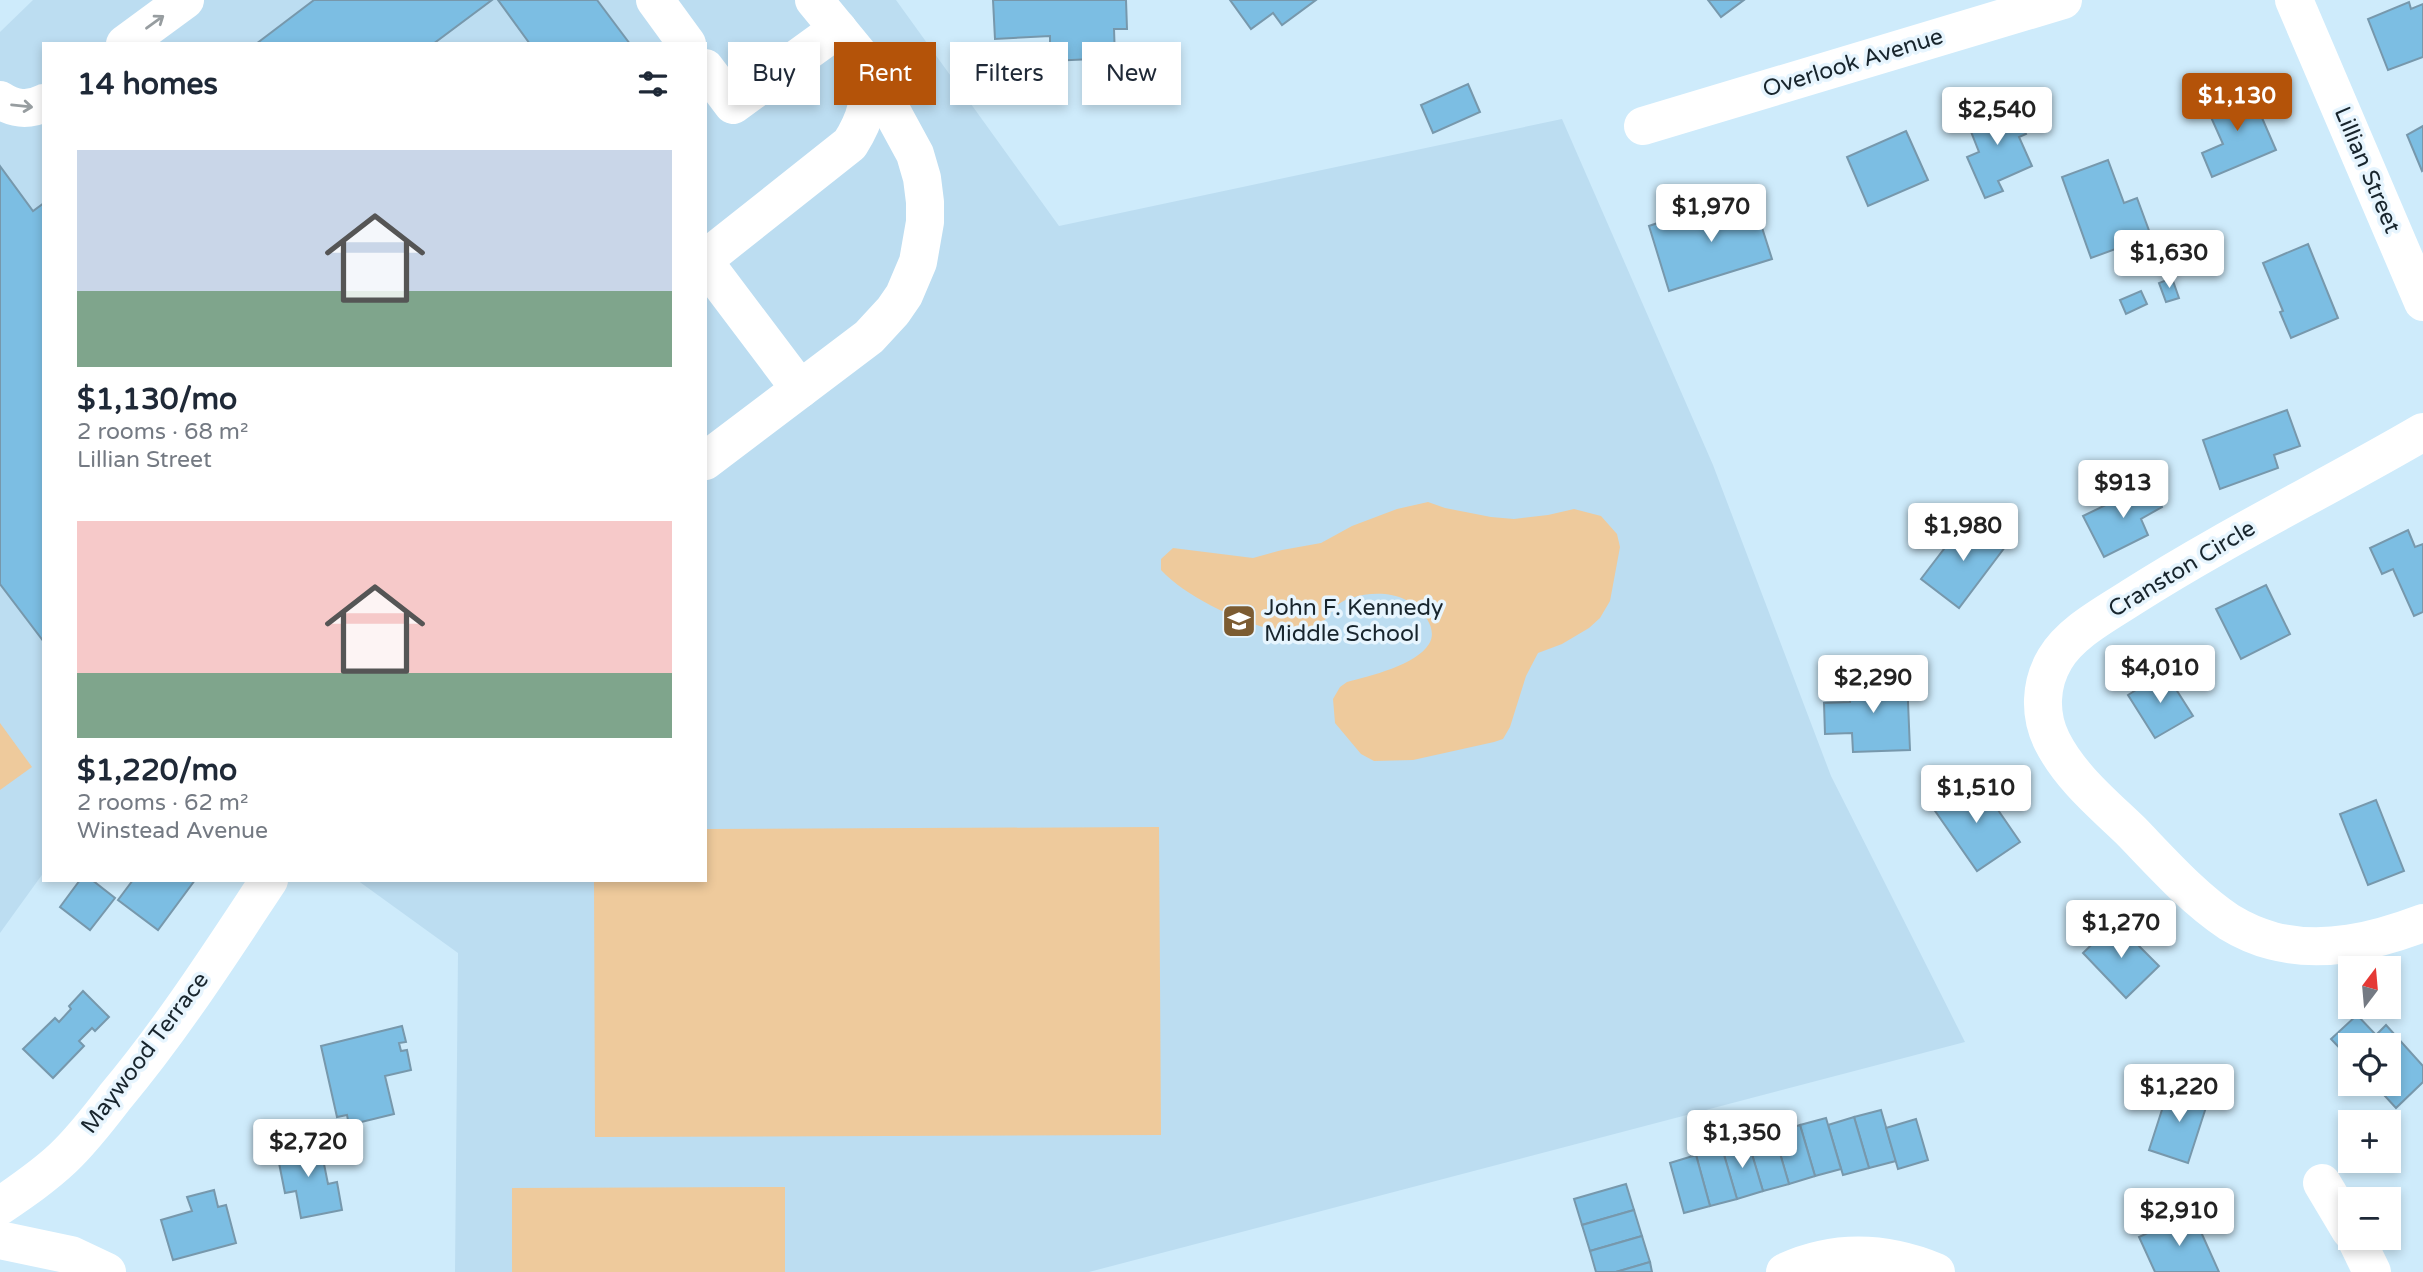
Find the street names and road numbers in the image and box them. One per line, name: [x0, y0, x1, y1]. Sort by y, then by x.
street label: Overlook Avenue: [1759, 22, 1947, 104]
street label: Lillian Street: [2328, 102, 2406, 238]
street label: Cranston Circle: [2104, 514, 2260, 624]
street label: Maywood Terrace: [75, 967, 215, 1139]

